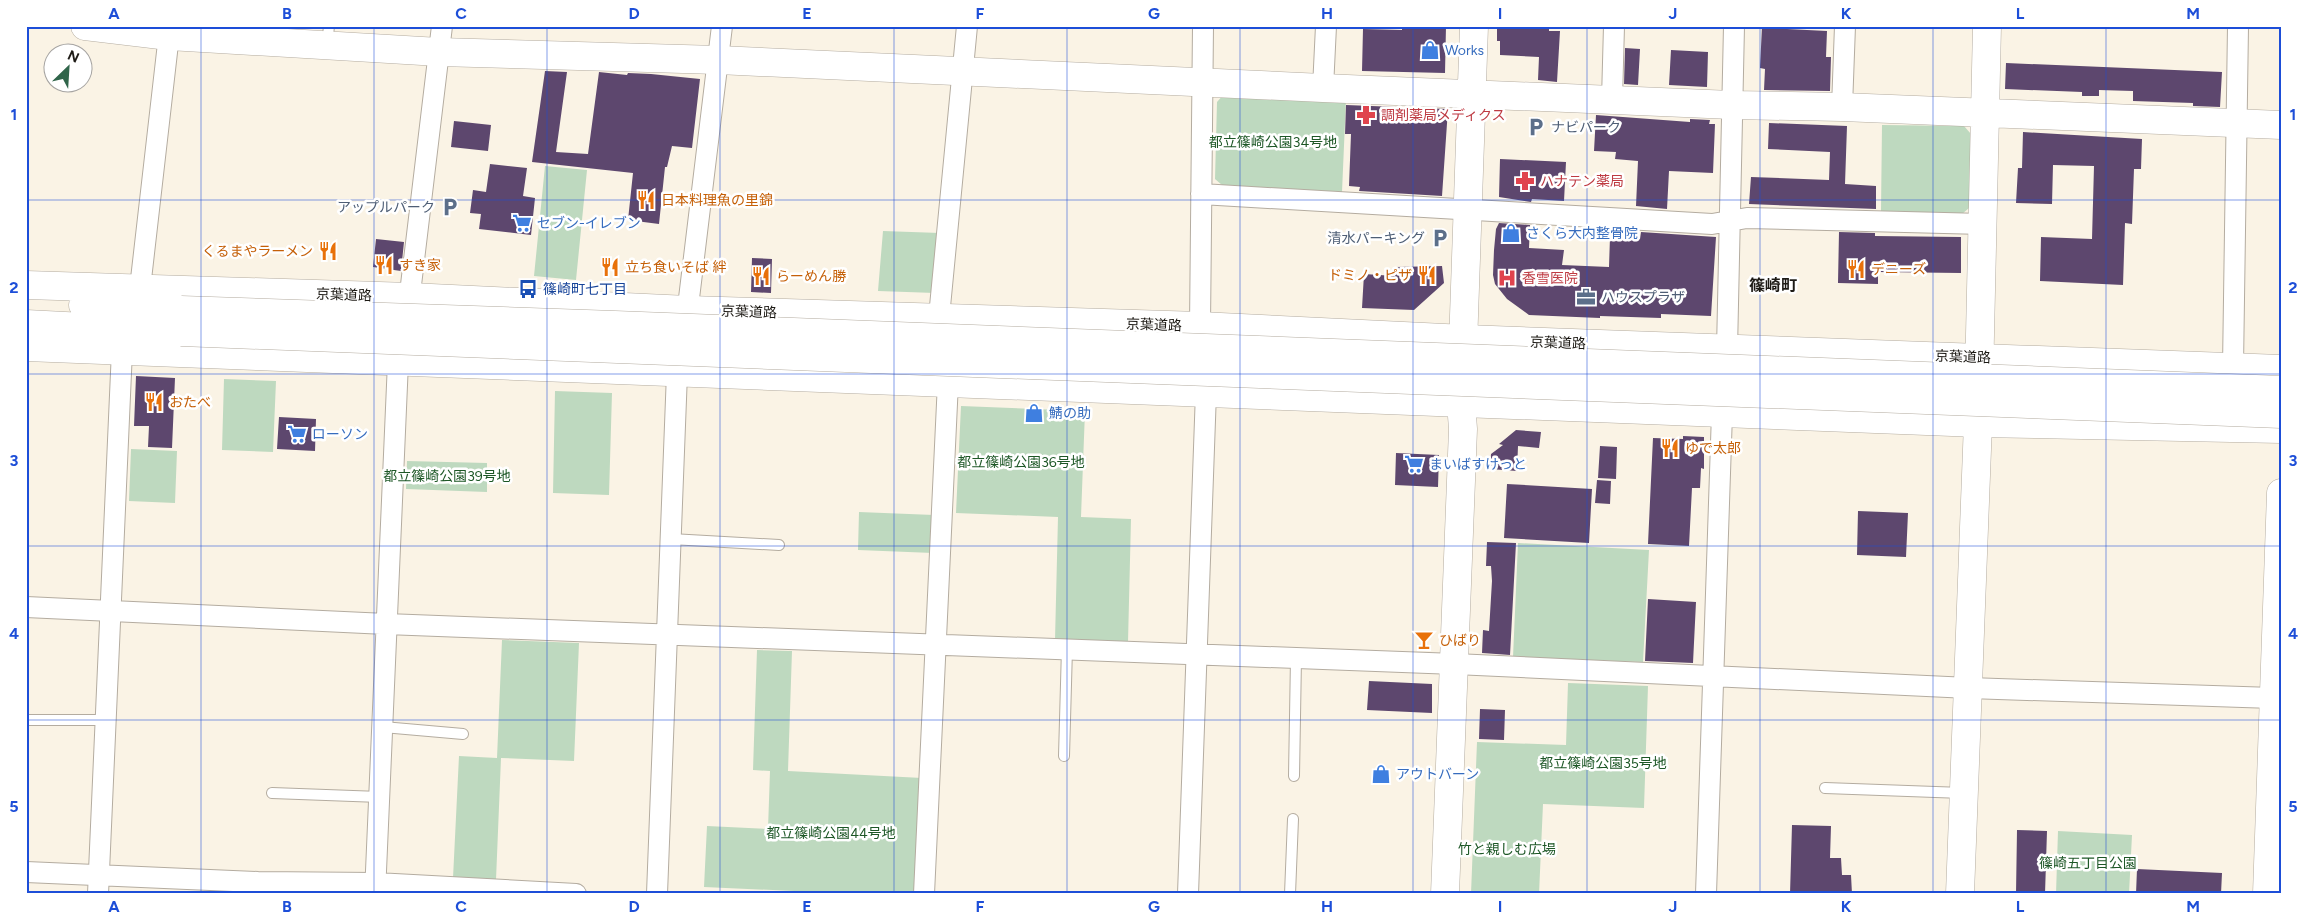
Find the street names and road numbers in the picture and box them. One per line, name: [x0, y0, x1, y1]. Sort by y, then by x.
street label: 京葉道路: [316, 286, 372, 304]
street label: 京葉道路: [721, 303, 777, 321]
street label: 京葉道路: [1126, 316, 1182, 334]
street label: 京葉道路: [1530, 334, 1586, 352]
street label: 京葉道路: [1935, 348, 1991, 366]

